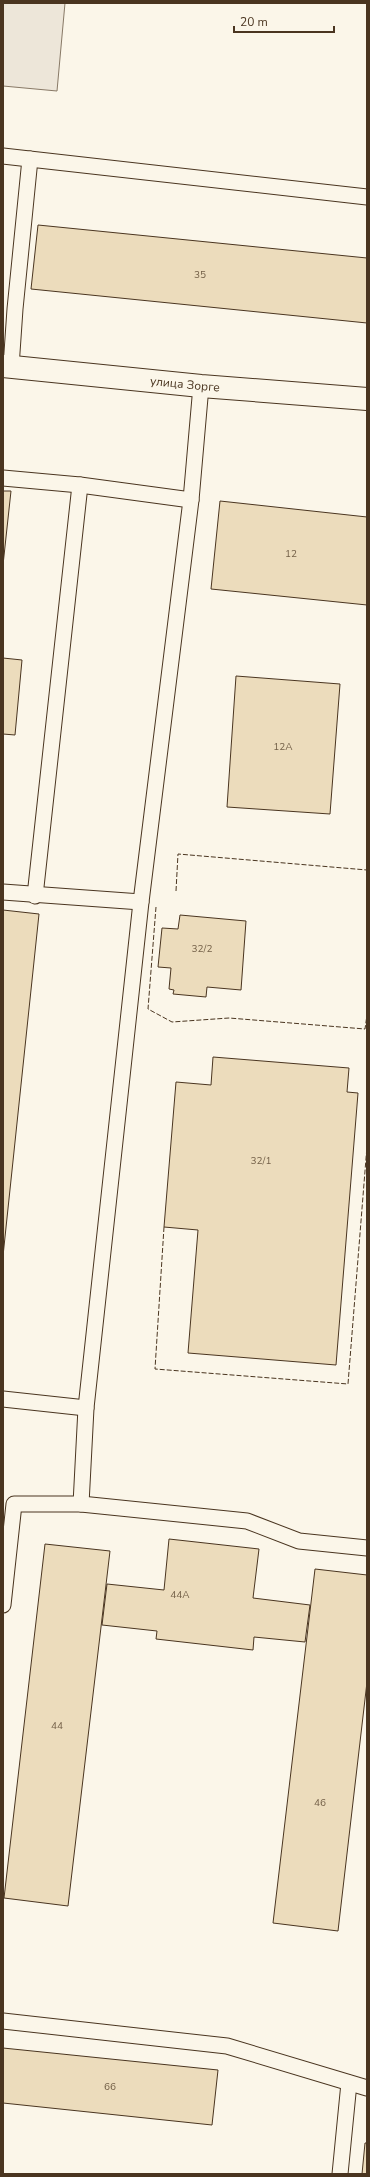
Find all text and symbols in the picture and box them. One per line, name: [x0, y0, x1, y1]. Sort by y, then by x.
scale bar: [234, 8, 334, 34]
text: 20 m: [240, 14, 268, 30]
house number: 35: [194, 268, 206, 282]
street label: улица Зорге: [149, 373, 221, 395]
house number: 12: [285, 547, 297, 561]
house number: 12А: [273, 740, 293, 754]
house number: 32/2: [192, 942, 212, 956]
house number: 32/1: [251, 1154, 271, 1168]
house number: 44А: [170, 1588, 190, 1602]
house number: 44: [51, 1719, 63, 1733]
house number: 46: [314, 1796, 326, 1810]
house number: 66: [104, 2080, 116, 2094]

